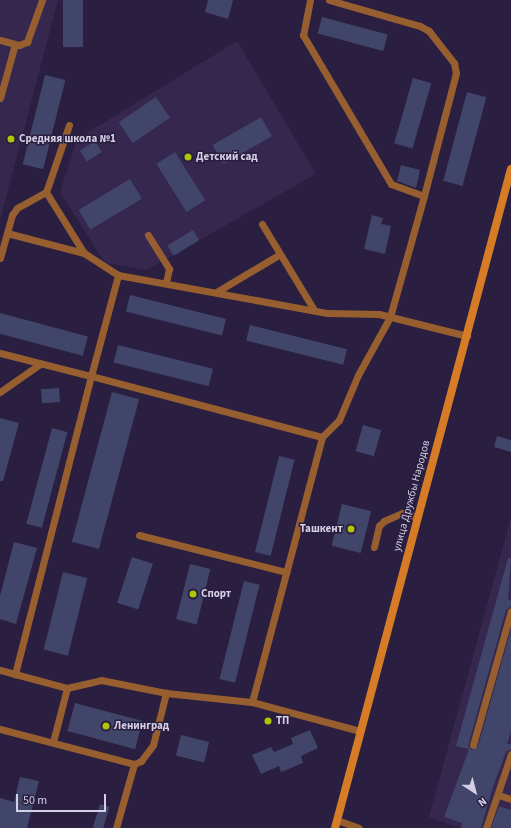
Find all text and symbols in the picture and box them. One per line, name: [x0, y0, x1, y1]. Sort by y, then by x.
place label: Средняя школа №1: [19, 132, 116, 146]
marker: Средняя школа №1: [6, 134, 16, 144]
place label: Детский сад: [196, 150, 258, 164]
marker: Детский сад: [183, 152, 193, 162]
street label: улица Дружбы Народов: [391, 439, 433, 553]
place label: Ташкент: [300, 522, 343, 536]
marker: Ташкент: [346, 524, 356, 534]
place label: Спорт: [201, 587, 231, 601]
marker: Спорт: [188, 589, 198, 599]
place label: ТП: [276, 714, 289, 728]
marker: ТП: [263, 716, 273, 726]
place label: Ленинград: [114, 719, 169, 733]
marker: Ленинград: [101, 721, 111, 731]
north arrow: [455, 772, 495, 812]
scale bar: [18, 786, 108, 812]
text: 50 m: [23, 792, 47, 809]
text: N: [475, 794, 490, 810]

